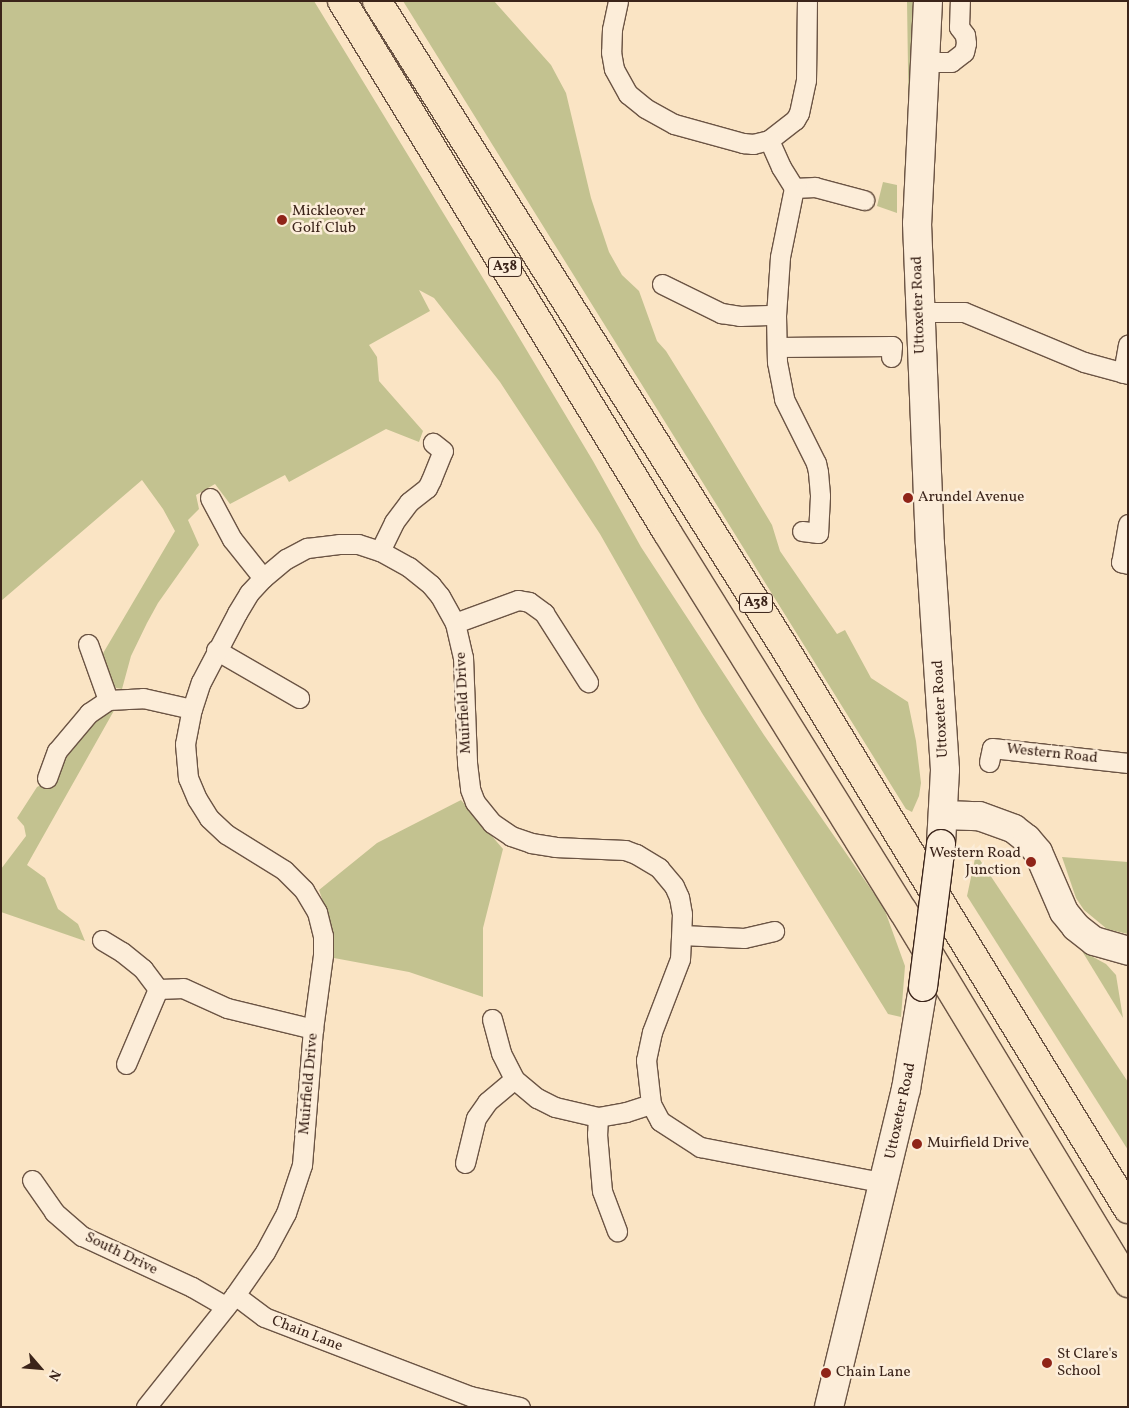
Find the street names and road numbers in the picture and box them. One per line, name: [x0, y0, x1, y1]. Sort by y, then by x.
road number: A38: [488, 256, 522, 278]
street label: Uttoxeter Road: [908, 256, 930, 354]
road number: A38: [738, 592, 774, 614]
street label: Muirfield Drive: [452, 652, 476, 754]
street label: Uttoxeter Road: [929, 660, 953, 758]
street label: Western Road: [1005, 740, 1099, 768]
street label: Muirfield Drive: [296, 1032, 322, 1136]
street label: Uttoxeter Road: [882, 1061, 920, 1161]
street label: South Drive: [82, 1229, 160, 1279]
street label: Chain Lane: [269, 1312, 345, 1356]

